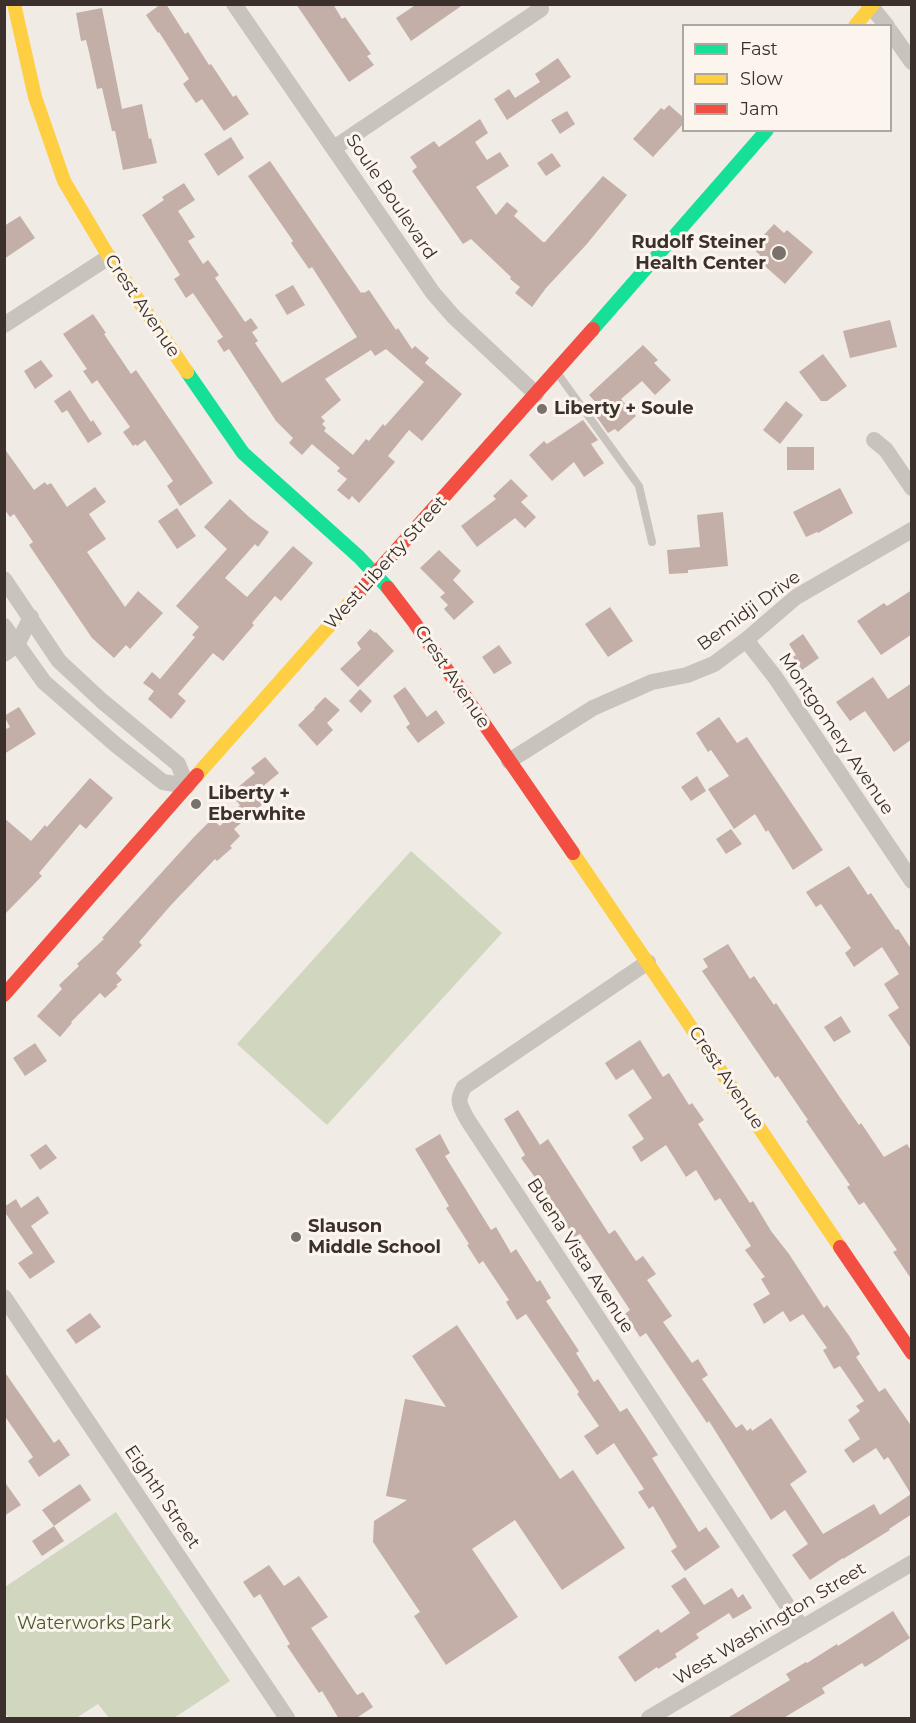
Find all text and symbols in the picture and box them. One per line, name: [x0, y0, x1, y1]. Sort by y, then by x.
legend: [682, 24, 892, 132]
text: Fast: [740, 38, 778, 60]
text: Slow: [740, 68, 783, 90]
text: Jam: [740, 98, 779, 120]
street label: Soule Boulevard: [341, 130, 441, 264]
place label: Rudolf Steiner Health Center: [631, 232, 766, 274]
marker: Rudolf Steiner Health Center: [770, 244, 788, 262]
street label: Crest Avenue: [100, 250, 184, 362]
place label: Liberty + Soule: [554, 398, 694, 420]
marker: Liberty + Soule: [535, 402, 549, 416]
street label: West Liberty Street: [320, 492, 452, 634]
street label: Bemidji Drive: [693, 566, 805, 656]
street label: Crest Avenue: [410, 621, 494, 733]
street label: Montgomery Avenue: [774, 649, 898, 819]
place label: Liberty + Eberwhite: [208, 783, 305, 826]
marker: Liberty + Eberwhite: [189, 797, 203, 811]
street label: Crest Avenue: [684, 1022, 768, 1134]
street label: Buena Vista Avenue: [522, 1175, 638, 1337]
place label: Slauson Middle School: [308, 1216, 441, 1258]
marker: Slauson Middle School: [289, 1230, 303, 1244]
street label: Eighth Street: [119, 1441, 205, 1553]
street label: West Washington Street: [670, 1558, 870, 1690]
park label: Waterworks Park: [17, 1613, 171, 1635]

